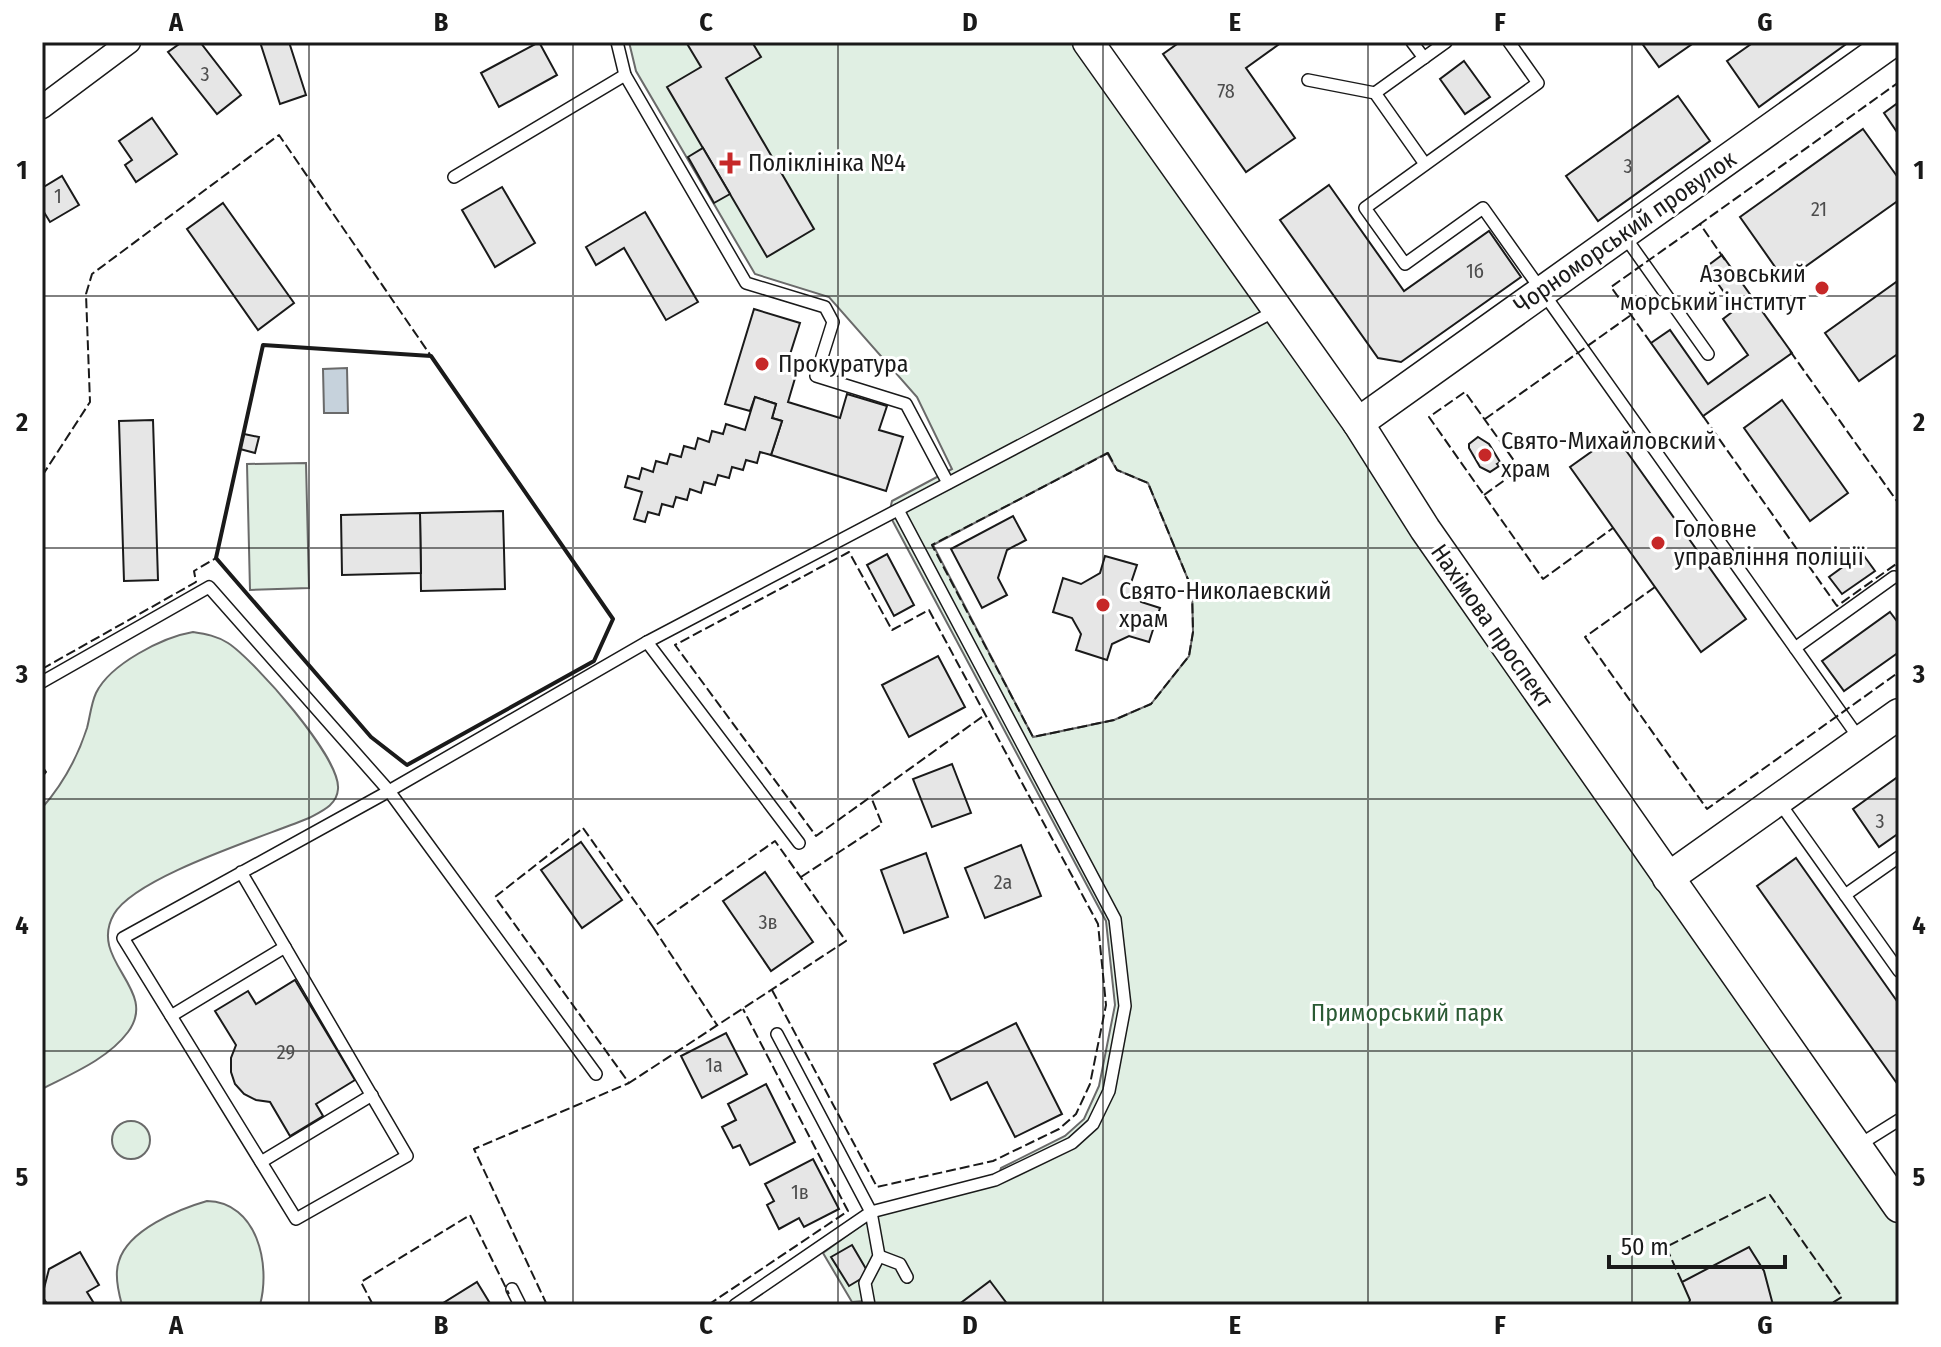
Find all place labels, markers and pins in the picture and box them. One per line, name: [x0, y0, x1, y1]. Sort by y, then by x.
place label: Поліклініка №4: [748, 149, 906, 177]
marker: Поліклініка №4: [719, 152, 741, 174]
place label: Азовський морський інститут: [1620, 260, 1806, 316]
marker: Азовський морський інститут: [1813, 279, 1831, 297]
place label: Прокуратура: [778, 350, 908, 378]
marker: Прокуратура: [753, 355, 771, 373]
place label: Свято-Михайловский храм: [1501, 427, 1716, 483]
marker: Свято-Михайловский храм: [1476, 446, 1494, 464]
place label: Головне управління поліції: [1674, 515, 1865, 571]
marker: Головне управління поліції: [1649, 534, 1667, 552]
place label: Свято-Николаевский храм: [1119, 577, 1331, 633]
marker: Свято-Николаевский храм: [1094, 596, 1112, 614]

